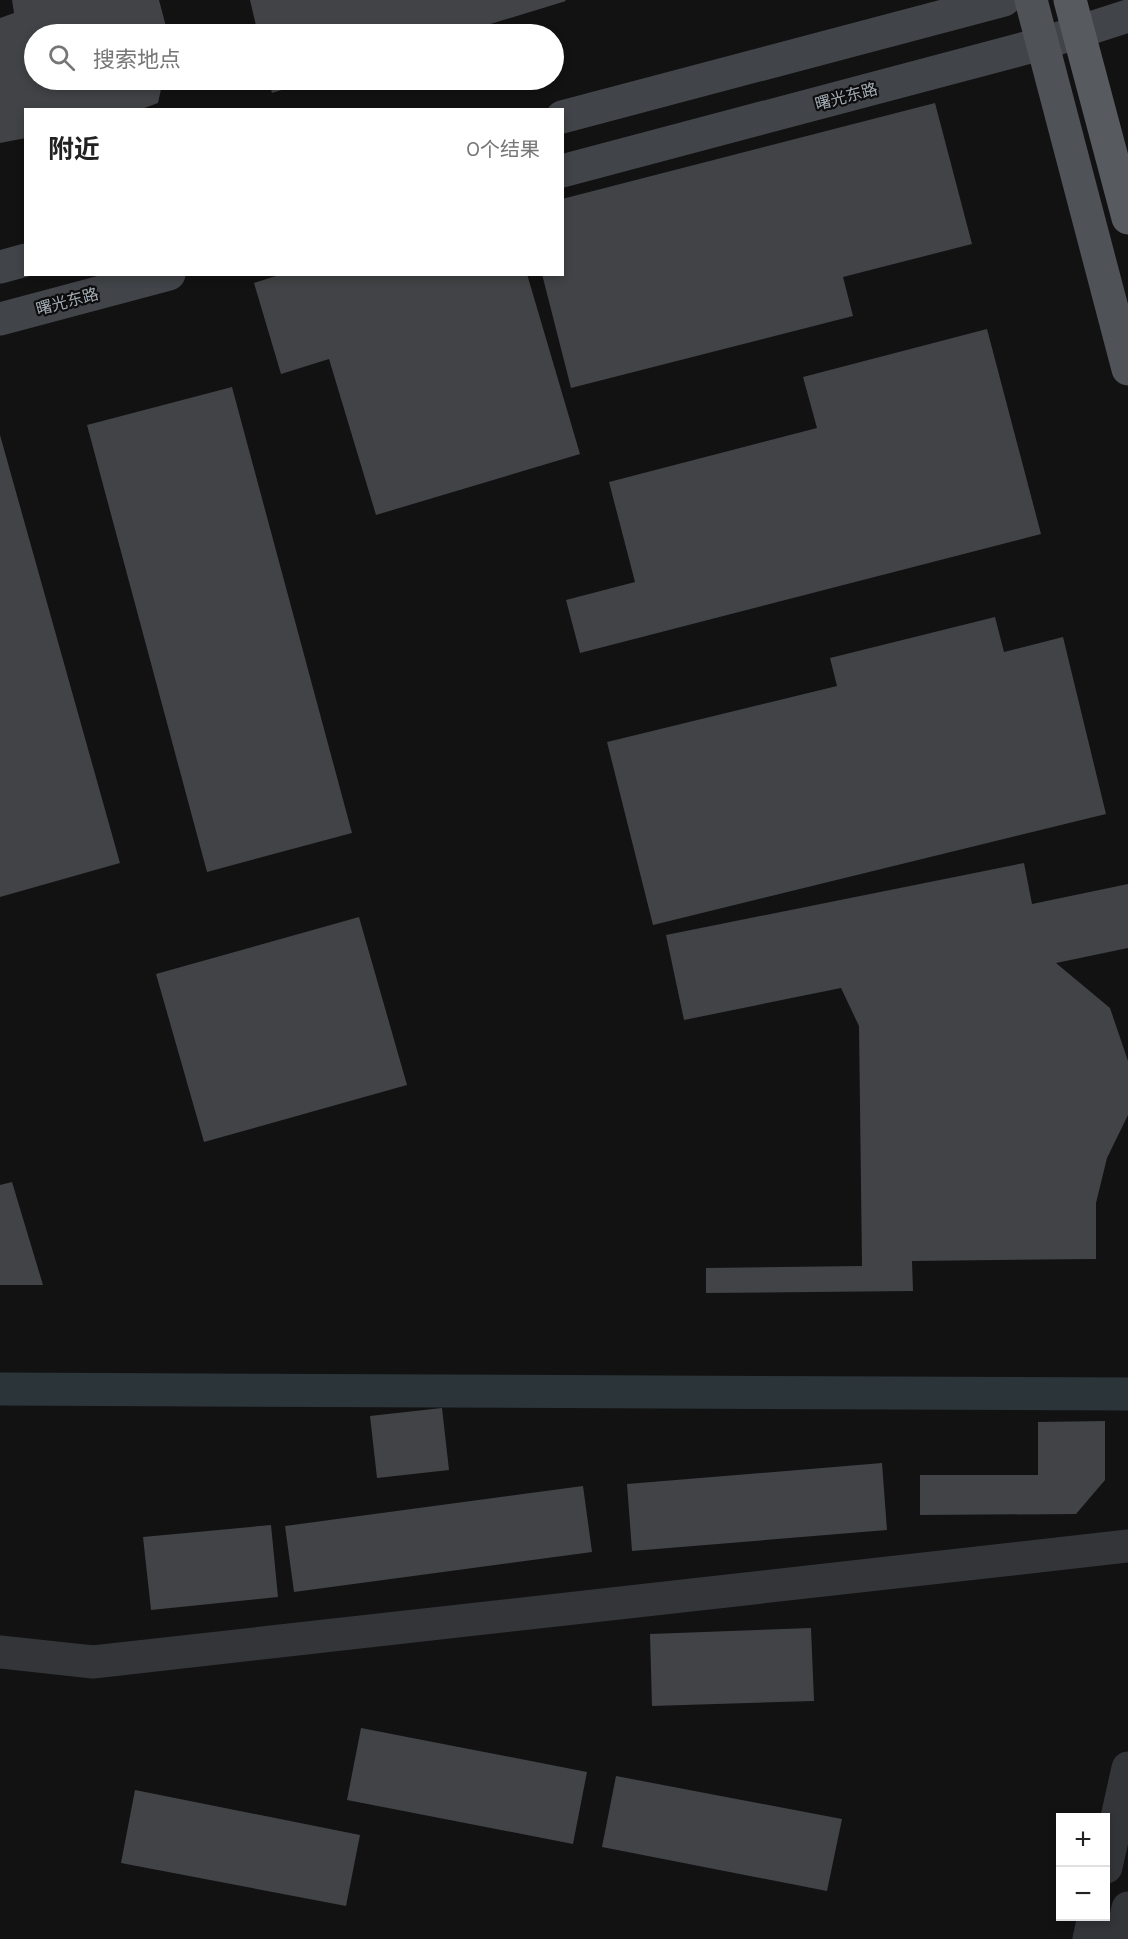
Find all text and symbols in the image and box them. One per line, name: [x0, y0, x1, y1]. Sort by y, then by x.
search box: [24, 24, 564, 90]
icon: search: [45, 41, 78, 74]
text: 搜索地点: [93, 45, 181, 74]
street label: 曙光东路: [812, 78, 880, 115]
text: 附近: [48, 132, 100, 166]
text: 0个结果: [466, 136, 540, 162]
street label: 曙光东路: [33, 283, 101, 320]
map controls: [1056, 1813, 1110, 1921]
button: +: [1056, 1813, 1110, 1867]
button: −: [1056, 1867, 1110, 1921]

